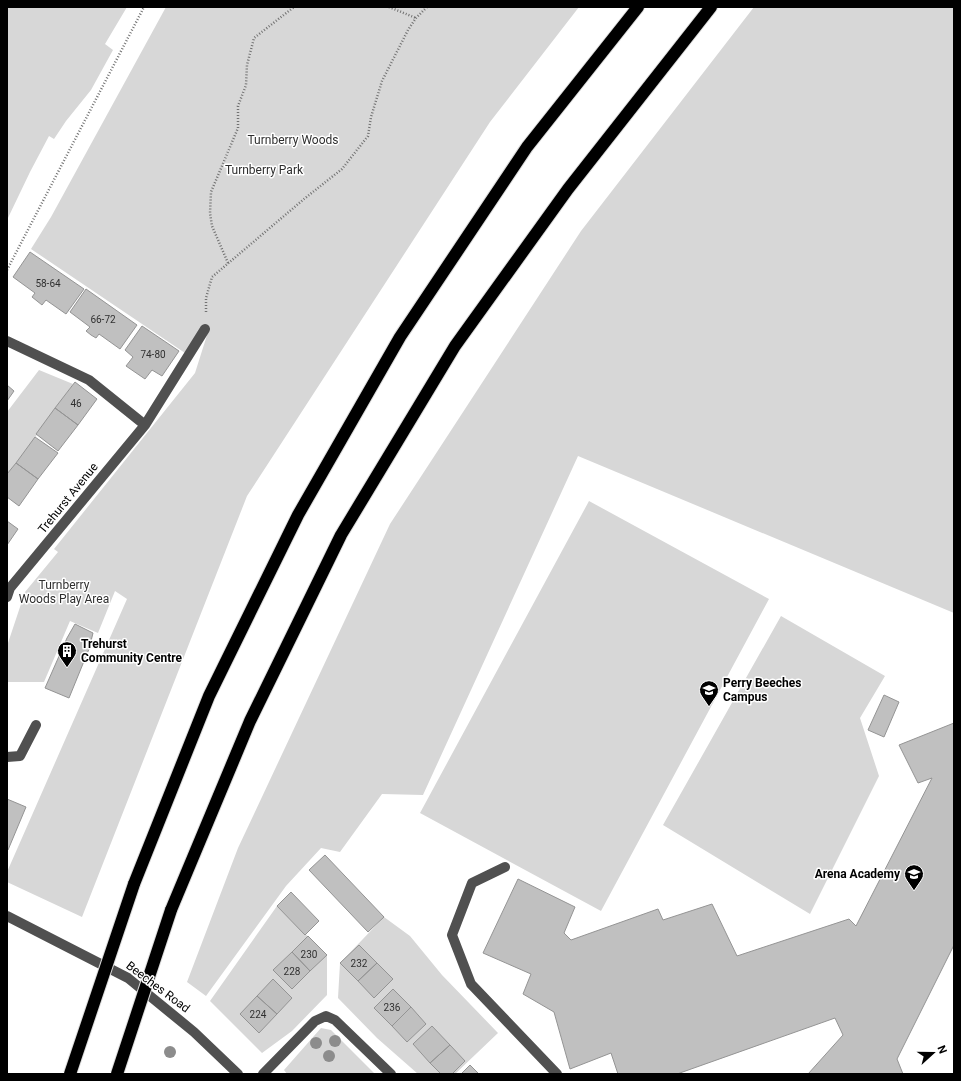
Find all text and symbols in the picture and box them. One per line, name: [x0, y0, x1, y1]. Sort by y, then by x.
park label: Turnberry Woods: [247, 133, 339, 147]
park label: Turnberry Park: [225, 163, 304, 177]
house number: 58-64: [35, 278, 61, 289]
house number: 66-72: [90, 314, 116, 325]
house number: 74-80: [140, 349, 166, 360]
house number: 46: [70, 398, 82, 409]
street label: Trehurst Avenue: [35, 460, 101, 536]
park label: Turnberry Woods Play Area: [19, 578, 109, 606]
place label: Trehurst Community Centre: [81, 637, 183, 665]
building icon: Trehurst Community Centre: [56, 640, 78, 668]
place label: Perry Beeches Campus: [723, 676, 801, 704]
school or university icon: Perry Beeches Campus: [698, 679, 720, 707]
school or university icon: Arena Academy: [903, 863, 925, 891]
place label: Arena Academy: [815, 867, 901, 881]
house number: 230: [301, 949, 318, 960]
street label: Beeches Road: [123, 958, 193, 1016]
house number: 232: [351, 958, 368, 969]
house number: 228: [284, 966, 301, 977]
house number: 236: [384, 1002, 401, 1013]
house number: 224: [250, 1009, 267, 1020]
north arrow: [913, 1033, 953, 1073]
text: N: [934, 1044, 949, 1056]

